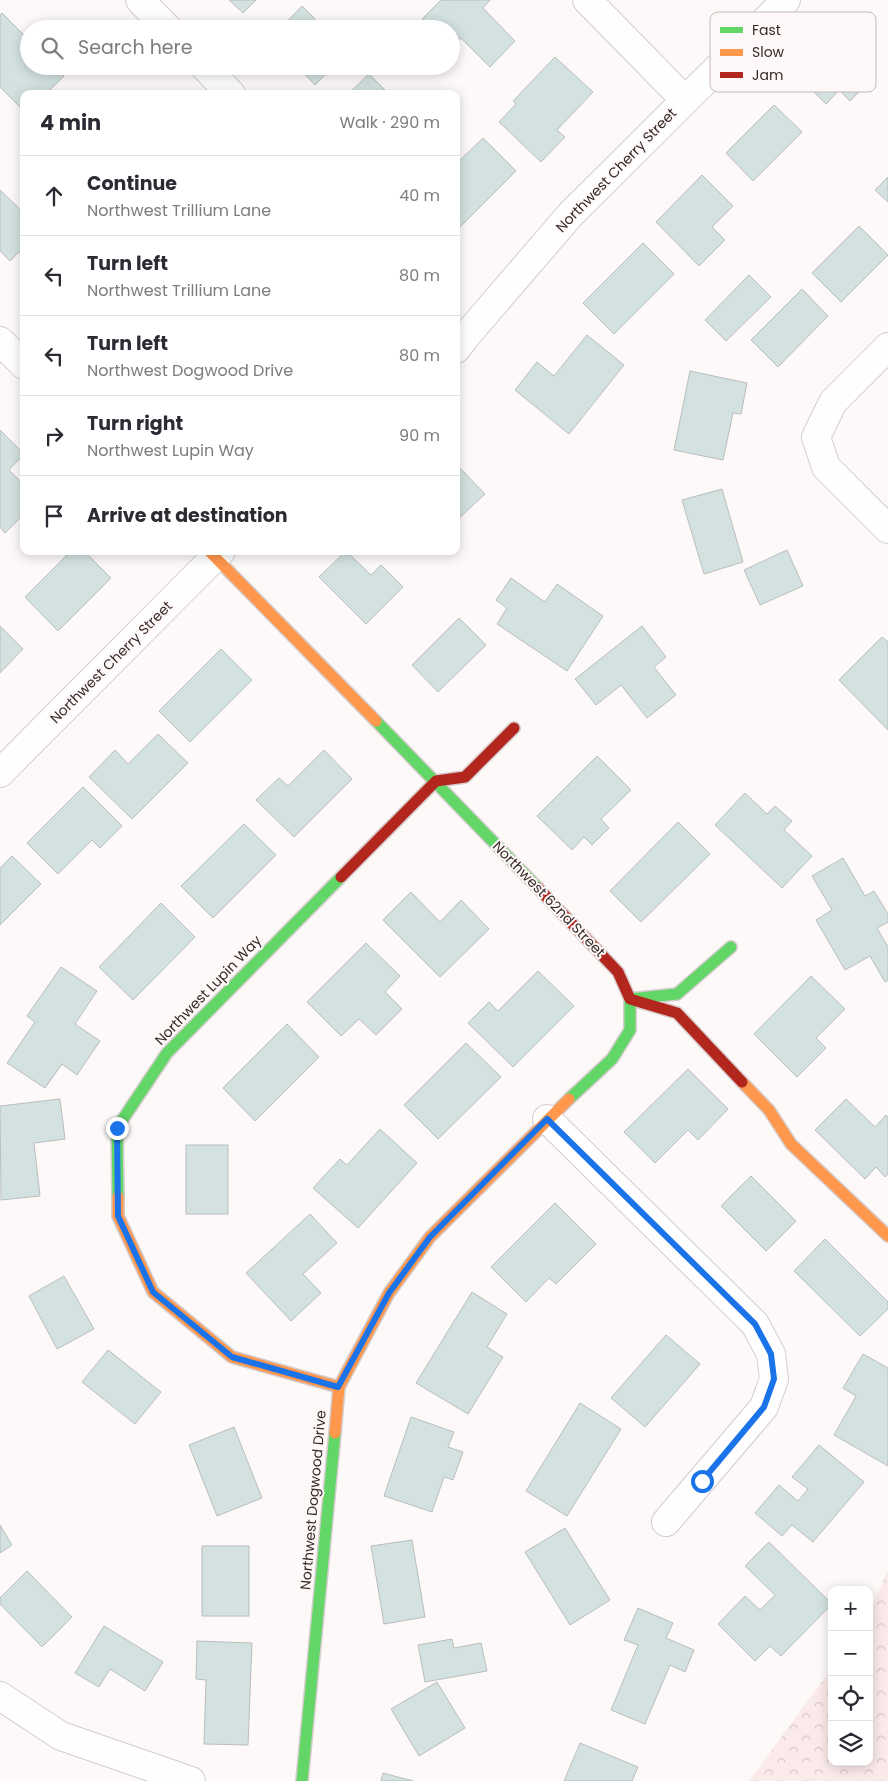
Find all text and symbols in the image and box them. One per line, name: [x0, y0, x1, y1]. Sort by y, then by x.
legend: [710, 12, 876, 92]
search box: [20, 20, 460, 75]
text: Fast: [752, 20, 781, 40]
icon: search: [38, 34, 66, 62]
text: Search here: [78, 34, 192, 61]
text: Slow: [752, 42, 785, 62]
text: Jam: [752, 65, 783, 85]
street label: Northwest Cherry Street: [551, 103, 681, 237]
text: 4 min: [40, 108, 101, 137]
text: Walk · 290 m: [339, 111, 440, 134]
text: Continue: [87, 170, 177, 197]
icon: ahead: [40, 182, 68, 210]
text: 40 m: [399, 184, 440, 207]
text: Northwest Trillium Lane: [87, 199, 271, 222]
text: Turn left: [87, 250, 168, 277]
icon: left: [40, 262, 68, 290]
text: 80 m: [399, 264, 440, 287]
text: Northwest Trillium Lane: [87, 279, 271, 302]
text: Turn left: [87, 330, 168, 357]
icon: left: [40, 342, 68, 370]
text: 80 m: [399, 344, 440, 367]
text: Northwest Dogwood Drive: [87, 359, 293, 382]
text: Turn right: [87, 410, 183, 437]
icon: right: [40, 422, 68, 450]
text: 90 m: [399, 424, 440, 447]
text: Northwest Lupin Way: [87, 439, 254, 462]
icon: arrive: [40, 502, 68, 530]
text: Arrive at destination: [87, 502, 288, 529]
street label: Northwest Cherry Street: [45, 596, 177, 728]
street label: Northwest 62nd Street: [488, 836, 610, 962]
street label: Northwest Lupin Way: [150, 930, 266, 1049]
route end: [106, 1117, 129, 1140]
street label: Northwest Dogwood Drive: [295, 1409, 331, 1591]
route start: [691, 1470, 714, 1493]
map controls: [828, 1586, 873, 1766]
button: +: [828, 1586, 873, 1631]
button: −: [828, 1631, 873, 1676]
button: locate: [828, 1676, 873, 1721]
button: layers: [828, 1721, 873, 1766]

